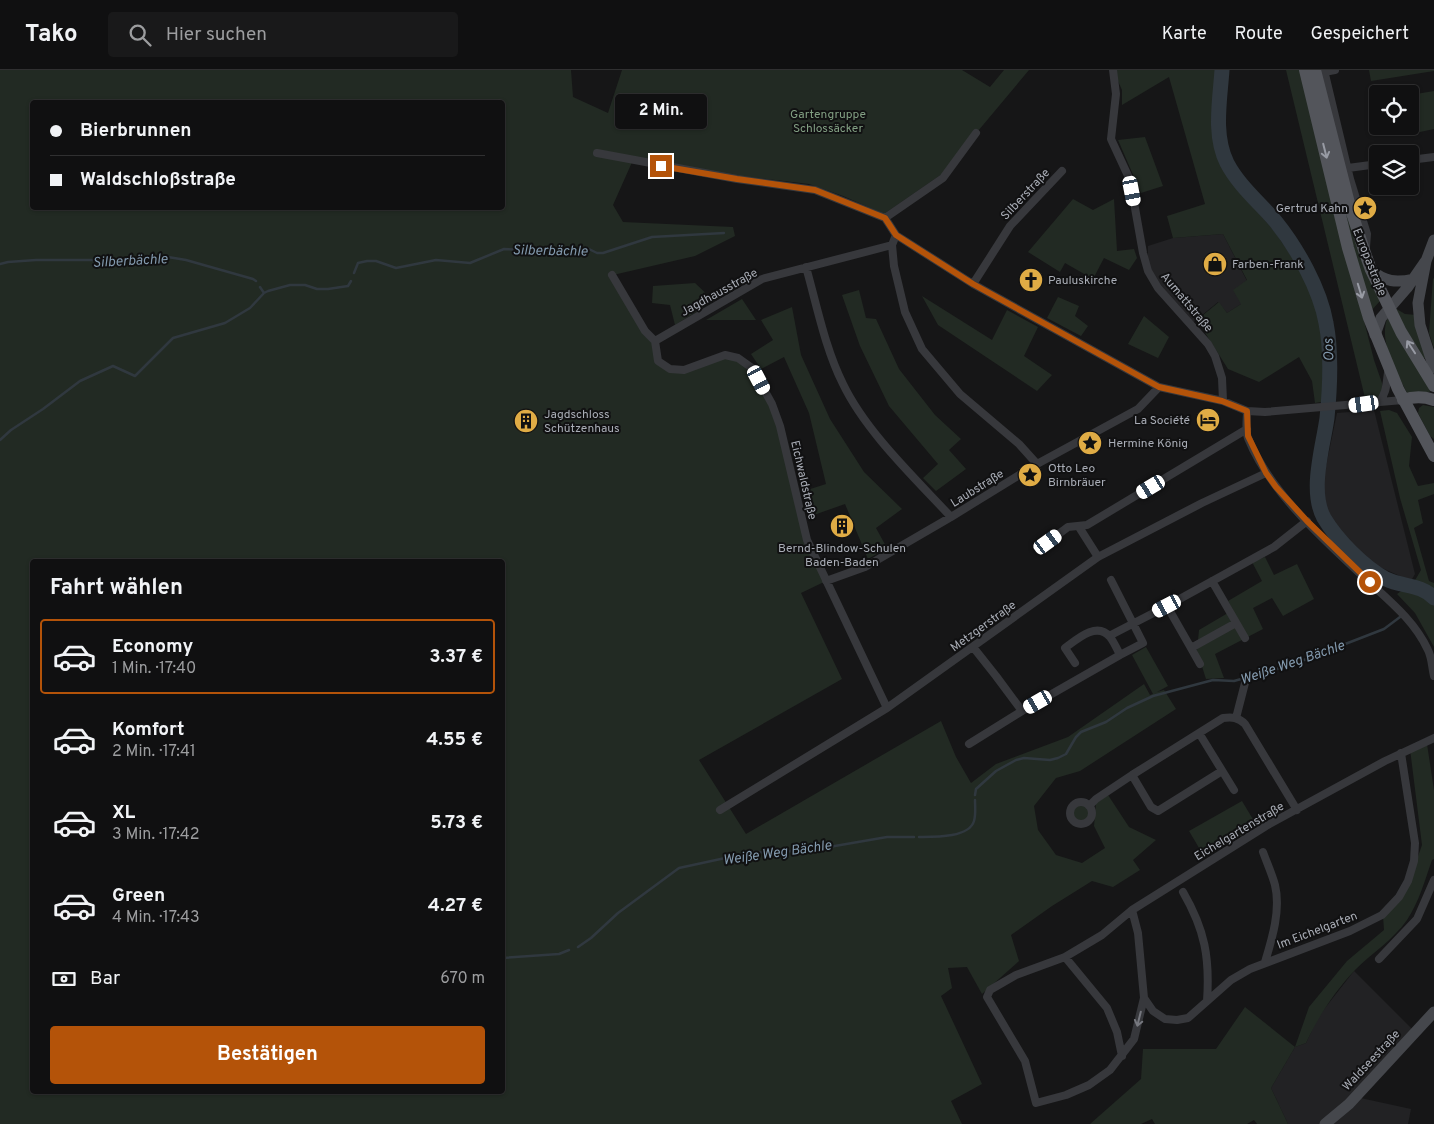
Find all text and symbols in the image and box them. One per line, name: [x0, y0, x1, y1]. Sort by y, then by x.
search box: [108, 12, 458, 57]
text: Tako: [25, 20, 78, 50]
icon: search: [126, 21, 154, 49]
text: Hier suchen: [166, 23, 267, 47]
text: Karte: [1162, 23, 1207, 46]
text: Route: [1235, 23, 1283, 46]
text: Gespeichert: [1311, 23, 1409, 46]
map controls: [1369, 85, 1419, 195]
button: locate: [1369, 85, 1419, 135]
callout: 2 Min.: [615, 93, 707, 128]
text: 2 Min.: [639, 101, 683, 121]
park label: Gartengruppe Schlossäcker: [790, 107, 866, 137]
text: Bierbrunnen: [80, 119, 192, 143]
one-way arrow: [1321, 143, 1330, 159]
button: layers: [1369, 145, 1419, 195]
route end: [650, 155, 672, 177]
street label: Silberstraße: [998, 166, 1054, 224]
text: Waldschloßstraße: [80, 168, 236, 192]
car: [1121, 175, 1142, 207]
place icon: Gertrud Kahn: [1352, 195, 1378, 221]
place label: Gertrud Kahn: [1276, 201, 1348, 217]
street label: Europastraße: [1348, 226, 1390, 299]
water label: Silberbächle: [512, 242, 588, 261]
water label: Silberbächle: [92, 251, 169, 272]
shop icon: Farben-Frank: [1202, 251, 1228, 277]
place label: Farben-Frank: [1232, 257, 1304, 273]
street label: Jagdhausstraße: [678, 265, 761, 321]
church icon: Pauluskirche: [1018, 267, 1044, 293]
street label: Aumattstraße: [1156, 269, 1216, 336]
place label: Pauluskirche: [1048, 273, 1117, 289]
one-way arrow: [1356, 283, 1366, 299]
water label: Oos: [1320, 337, 1339, 362]
one-way arrow: [1405, 341, 1415, 355]
car: [745, 363, 772, 397]
car: [1348, 394, 1379, 414]
place label: Jagdschloss Schützenhaus: [544, 407, 620, 437]
hotel icon: La Société: [1195, 407, 1221, 433]
building icon: Jagdschloss Schützenhaus: [513, 408, 539, 434]
place label: La Société: [1134, 413, 1190, 429]
place icon: Hermine König: [1077, 430, 1103, 456]
place label: Hermine König: [1108, 436, 1188, 452]
street label: Eichwaldstraße: [786, 439, 820, 521]
place label: Otto Leo Birnbräuer: [1048, 461, 1106, 491]
place icon: Otto Leo Birnbräuer: [1017, 462, 1043, 488]
street label: Laubstraße: [948, 466, 1007, 511]
car: [1134, 473, 1167, 501]
building icon: Bernd-Blindow-Schulen Baden-Baden: [829, 513, 855, 539]
car: [1031, 527, 1064, 557]
place label: Bernd-Blindow-Schulen Baden-Baden: [778, 541, 906, 571]
route start: [1359, 571, 1381, 593]
text: Fahrt wählen: [50, 575, 183, 602]
car: [1150, 592, 1183, 620]
street label: Metzgerstraße: [947, 598, 1020, 656]
icon: car: [52, 634, 97, 679]
text: Economy: [112, 635, 193, 659]
water label: Weiße Weg Bächle: [1238, 637, 1348, 689]
text: 3.37 €: [429, 645, 483, 669]
text: 1 Min. · 17:40: [112, 659, 196, 679]
car: [1021, 688, 1054, 716]
icon: car: [52, 717, 97, 762]
text: Komfort: [112, 718, 184, 742]
text: 4.55 €: [426, 728, 483, 752]
text: 2 Min. · 17:41: [112, 742, 196, 762]
street label: Eichelgartenstraße: [1192, 799, 1287, 865]
icon: car: [52, 800, 97, 845]
text: XL: [112, 801, 135, 825]
text: 5.73 €: [430, 811, 483, 835]
text: 3 Min. · 17:42: [112, 825, 200, 845]
water label: Weiße Weg Bächle: [722, 837, 833, 870]
icon: car: [52, 883, 97, 928]
text: Green: [112, 884, 165, 908]
text: 4.27 €: [428, 894, 483, 918]
text: 4 Min. · 17:43: [112, 908, 200, 928]
street label: Im Eichelgarten: [1275, 908, 1360, 954]
icon: cash: [50, 965, 78, 993]
text: Bar: [90, 967, 120, 991]
text: 670 m: [440, 969, 485, 989]
one-way arrow: [1134, 1010, 1143, 1026]
button: Bestätigen: [50, 1026, 485, 1084]
street label: Waldseestraße: [1339, 1027, 1404, 1095]

